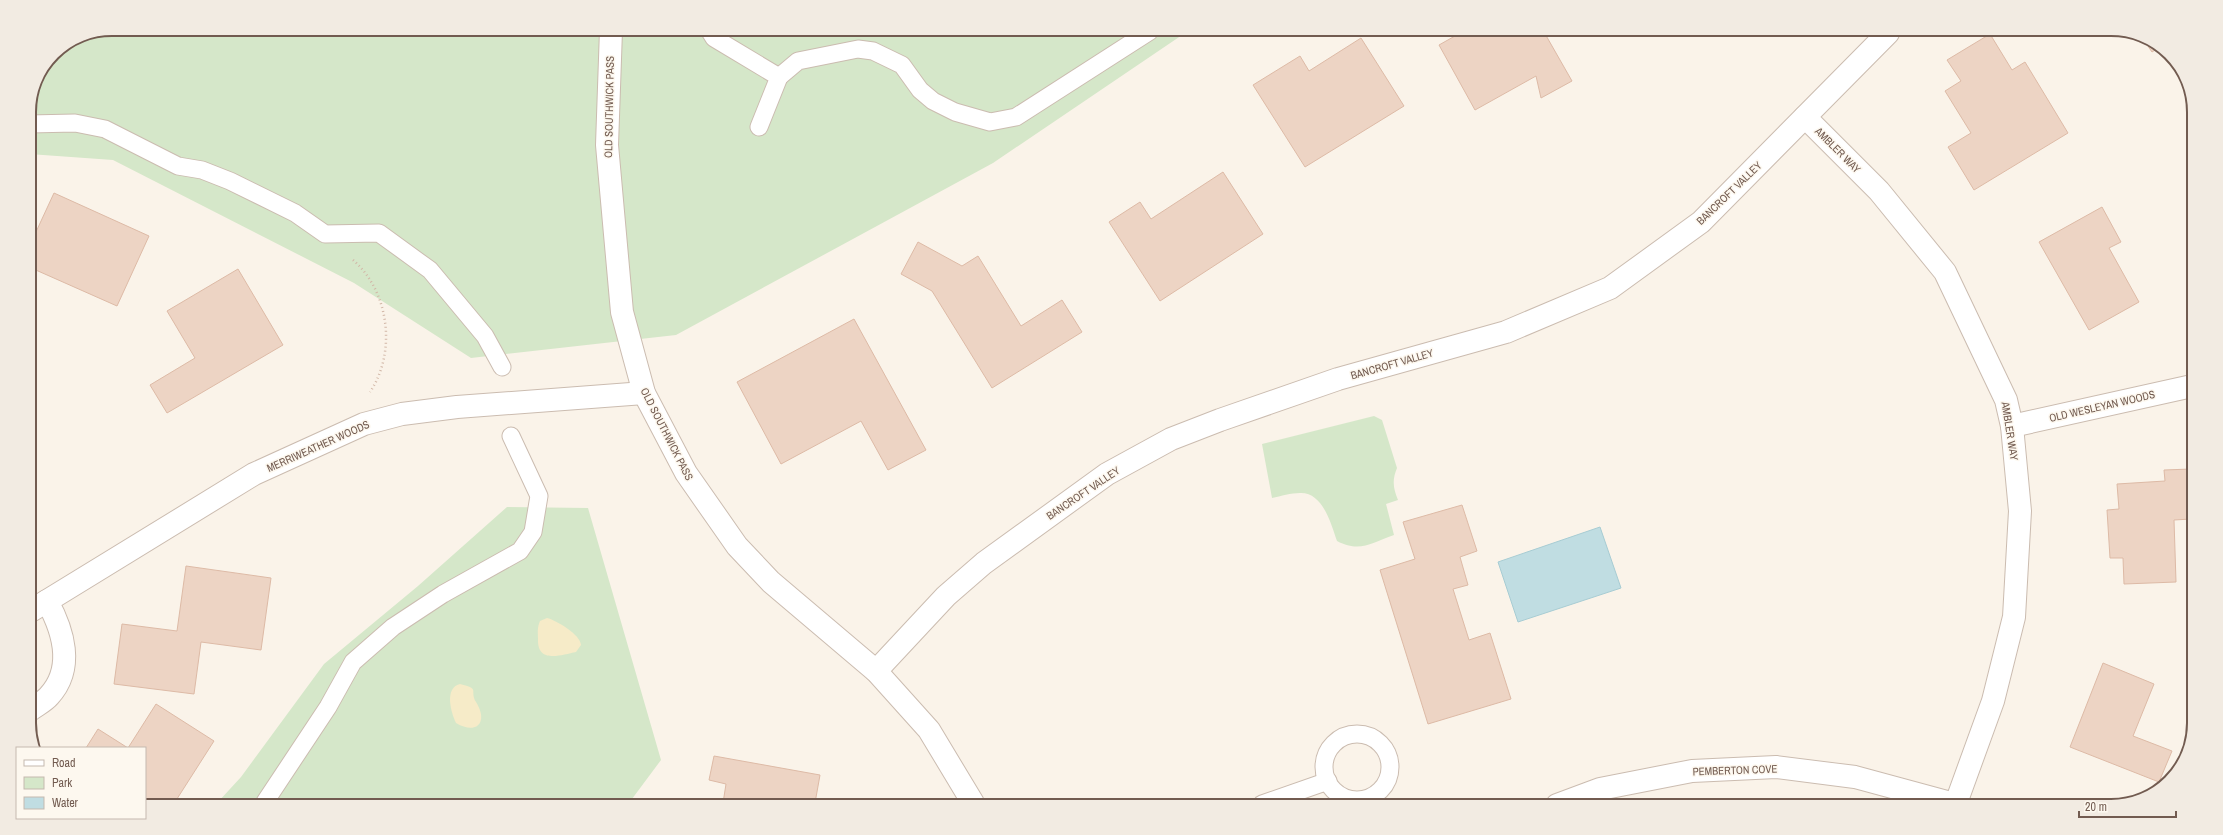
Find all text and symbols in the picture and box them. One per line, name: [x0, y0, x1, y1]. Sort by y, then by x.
street label: OLD SOUTHWICK PASS: [601, 56, 617, 158]
street label: AMBLER WAY: [1811, 123, 1864, 176]
street label: BANCROFT VALLEY: [1693, 158, 1765, 228]
street label: BANCROFT VALLEY: [1349, 346, 1435, 382]
street label: OLD SOUTHWICK PASS: [638, 385, 696, 483]
street label: OLD WESLEYAN WOODS: [2048, 387, 2156, 425]
street label: AMBLER WAY: [1998, 400, 2022, 461]
street label: MERRIWEATHER WOODS: [264, 417, 372, 475]
street label: BANCROFT VALLEY: [1044, 463, 1122, 523]
legend: [16, 747, 146, 819]
text: Road: [52, 755, 76, 771]
street label: PEMBERTON COVE: [1692, 762, 1778, 778]
text: Park: [52, 775, 72, 791]
scale bar: [2079, 793, 2176, 819]
text: Water: [52, 795, 79, 811]
text: 20 m: [2085, 799, 2107, 815]

